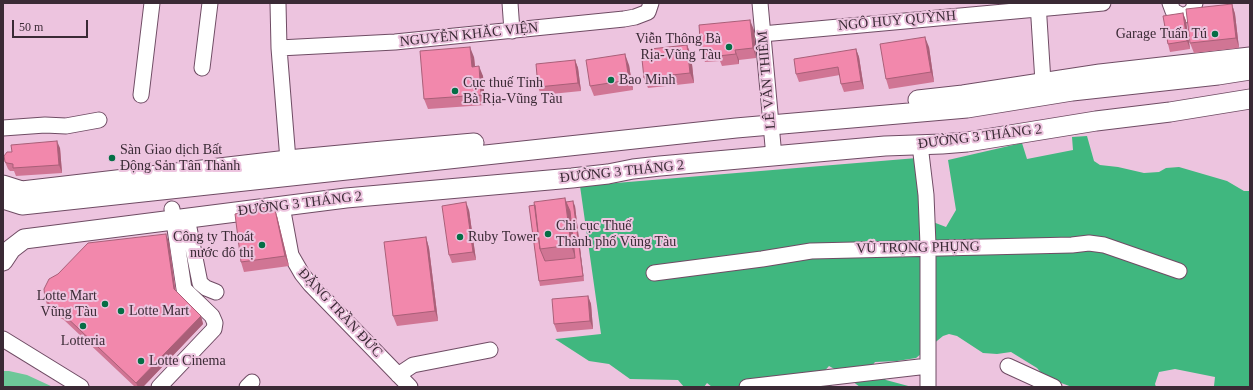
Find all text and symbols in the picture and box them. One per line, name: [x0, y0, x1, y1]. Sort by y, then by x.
street label: NGÔ HUY QUỲNH: [837, 7, 957, 35]
scale bar: [14, 12, 90, 38]
street label: NGUYỄN KHẮC VIỆN: [399, 19, 539, 51]
text: 50 m: [19, 20, 43, 34]
place label: Garage Tuấn Tú: [1116, 26, 1207, 42]
marker: Garage Tuấn Tú: [1210, 29, 1220, 39]
street label: LÊ VĂN THIÊM: [754, 30, 780, 130]
place label: Viễn Thông Bà Rịa-Vũng Tàu: [636, 31, 721, 64]
marker: Viễn Thông Bà Rịa-Vũng Tàu: [724, 42, 734, 52]
place label: Bao Minh: [619, 72, 675, 88]
place label: Cục thuế Tỉnh Bà Rịa-Vũng Tàu: [463, 75, 563, 108]
marker: Bao Minh: [606, 75, 616, 85]
marker: Cục thuế Tỉnh Bà Rịa-Vũng Tàu: [450, 86, 460, 96]
street label: ĐƯỜNG 3 THÁNG 2: [917, 121, 1043, 153]
place label: Sàn Giao dịch Bất Động Sản Tân Thành: [120, 142, 240, 174]
marker: Sàn Giao dịch Bất Động Sản Tân Thành: [107, 153, 117, 163]
street label: ĐƯỜNG 3 THÁNG 2: [559, 157, 685, 187]
street label: ĐƯỜNG 3 THÁNG 2: [237, 188, 363, 220]
place label: Chi cục Thuế Thành phố Vũng Tàu: [556, 218, 676, 250]
place label: Công ty Thoát nước đô thị: [173, 229, 254, 262]
place label: Ruby Tower: [468, 229, 537, 245]
marker: Chi cục Thuế Thành phố Vũng Tàu: [543, 229, 553, 239]
marker: Ruby Tower: [455, 232, 465, 242]
street label: VŨ TRỌNG PHỤNG: [856, 239, 980, 257]
marker: Công ty Thoát nước đô thị: [257, 240, 267, 250]
street label: ĐẶNG TRẦN ĐỨC: [294, 265, 386, 361]
place label: Lotte Mart Vũng Tàu: [37, 288, 97, 320]
marker: Lotte Mart Vũng Tàu: [100, 299, 110, 309]
place label: Lotte Mart: [129, 303, 189, 319]
marker: Lotte Mart: [116, 306, 126, 316]
marker: Lotteria: [78, 321, 88, 331]
place label: Lotteria: [61, 333, 105, 349]
place label: Lotte Cinema: [149, 353, 226, 369]
marker: Lotte Cinema: [136, 356, 146, 366]

